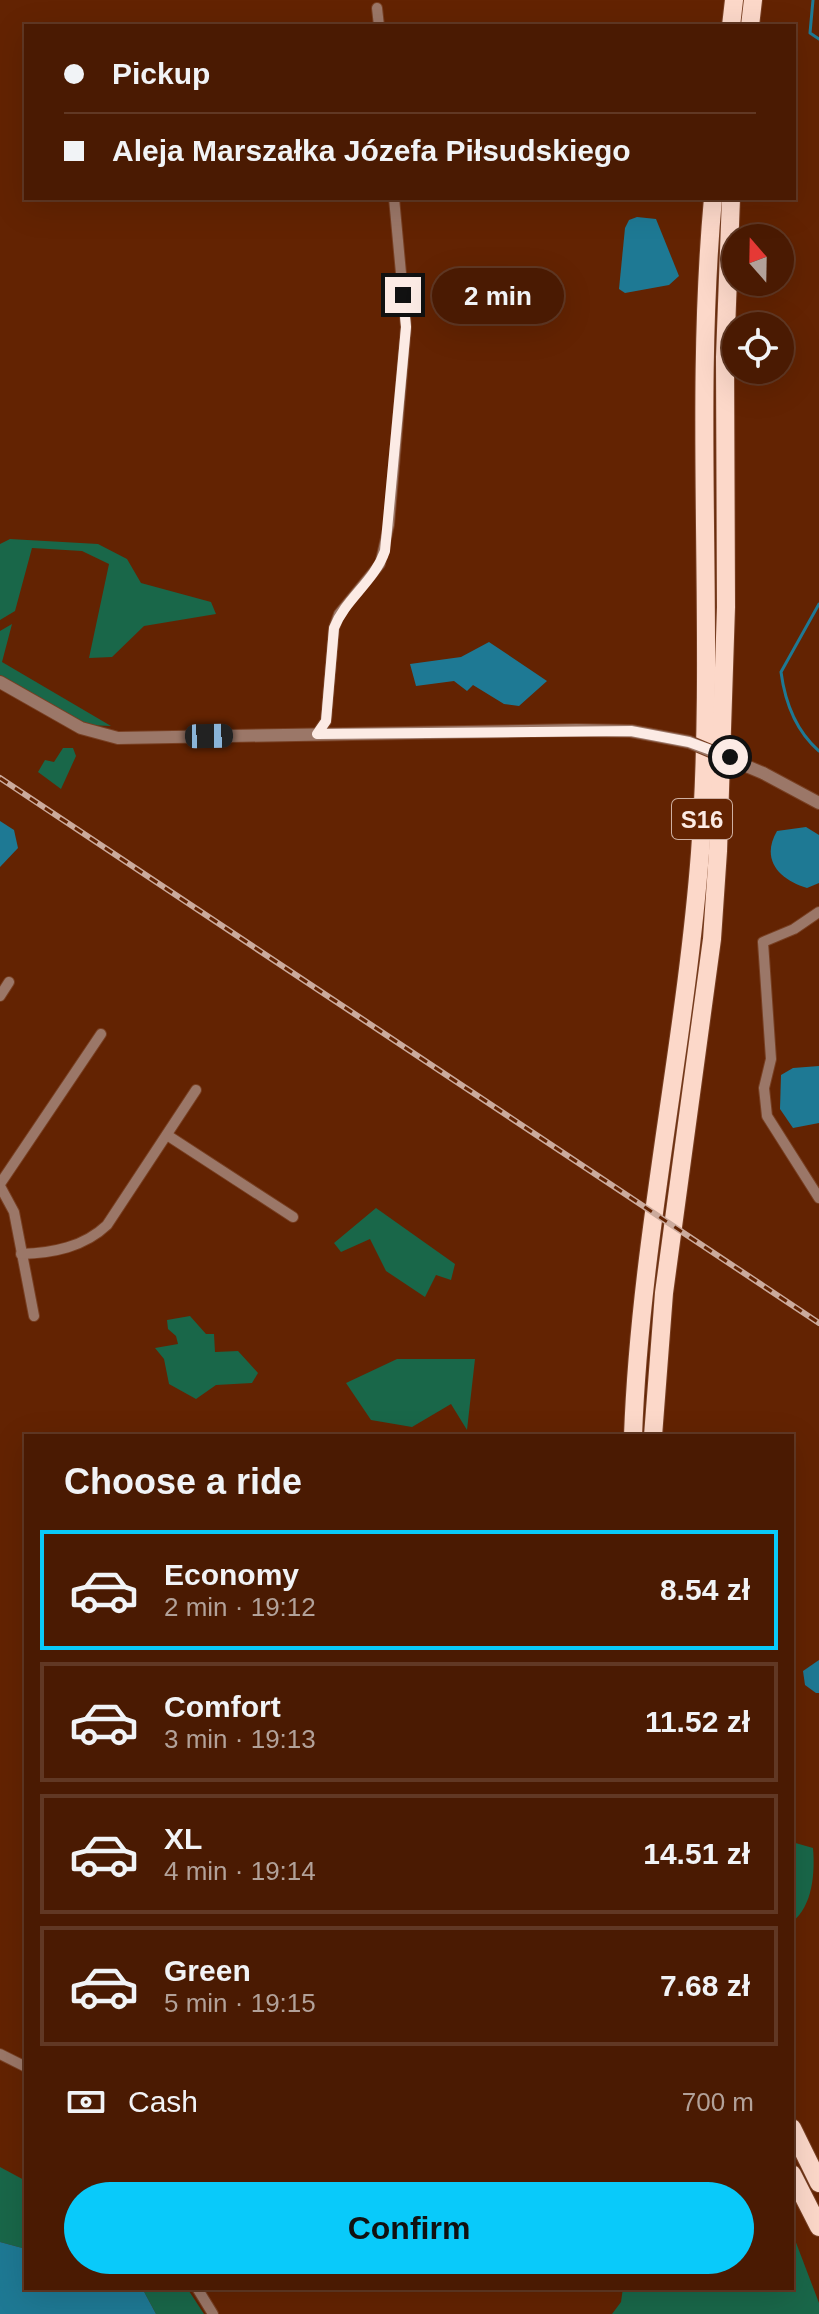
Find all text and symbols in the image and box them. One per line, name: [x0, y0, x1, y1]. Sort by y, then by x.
text: Pickup: [112, 57, 210, 90]
text: Aleja Marszałka Józefa Piłsudskiego: [112, 134, 631, 167]
north arrow: [722, 224, 794, 296]
map controls: [722, 224, 794, 384]
callout: 2 min: [431, 267, 563, 323]
route end: [385, 277, 421, 313]
text: 2 min: [464, 281, 532, 311]
button: locate: [722, 312, 794, 384]
car: [185, 724, 233, 748]
route start: [712, 739, 748, 775]
road number: S16: [672, 799, 732, 839]
text: Choose a ride: [64, 1461, 302, 1502]
icon: car: [68, 1554, 140, 1626]
text: Economy: [164, 1558, 299, 1591]
text: 8.54 zł: [660, 1573, 750, 1606]
text: 2 min · 19:12: [164, 1592, 316, 1622]
icon: car: [68, 1686, 140, 1758]
text: Comfort: [164, 1690, 281, 1723]
text: 11.52 zł: [645, 1705, 750, 1738]
text: 3 min · 19:13: [164, 1724, 316, 1754]
icon: car: [68, 1818, 140, 1890]
text: XL: [164, 1822, 202, 1855]
text: 14.51 zł: [643, 1837, 750, 1870]
text: 4 min · 19:14: [164, 1856, 316, 1886]
icon: car: [68, 1950, 140, 2022]
text: Green: [164, 1954, 251, 1987]
text: 7.68 zł: [660, 1969, 750, 2002]
text: 5 min · 19:15: [164, 1988, 316, 2018]
icon: cash: [64, 2080, 108, 2124]
text: Cash: [128, 2085, 198, 2118]
text: 700 m: [682, 2087, 754, 2117]
button: Confirm: [64, 2182, 754, 2274]

